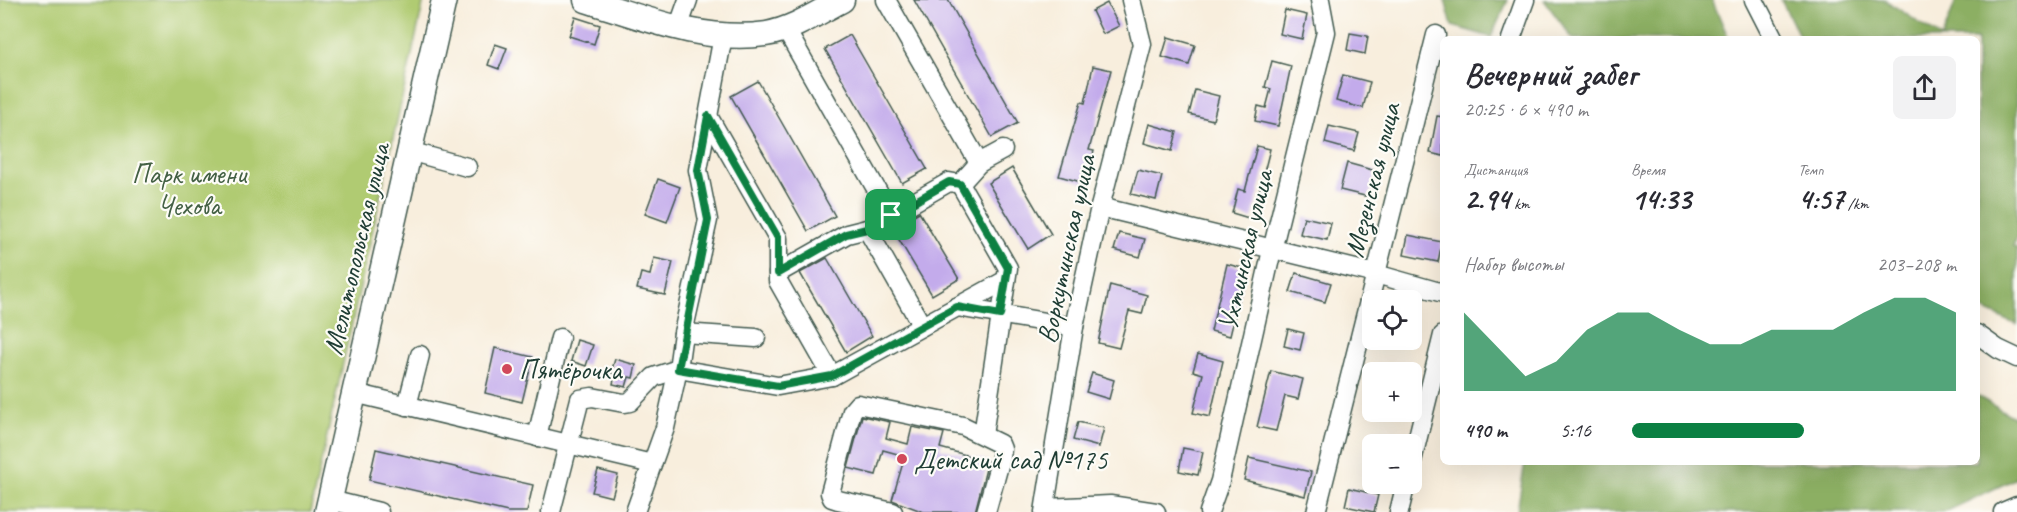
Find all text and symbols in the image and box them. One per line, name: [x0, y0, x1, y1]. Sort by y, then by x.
text: Вечерний забег: [1464, 53, 1637, 95]
button: share: [1893, 56, 1956, 119]
text: 20:25 · 6 × 490 m: [1464, 97, 1588, 122]
street label: Мезенская улица: [1336, 98, 1409, 261]
street label: Мелитопольская улица: [315, 137, 398, 358]
street label: Воркутинская улица: [1029, 150, 1103, 346]
park label: Парк имени Чехова: [132, 156, 248, 223]
text: Дистанция: [1464, 160, 1528, 180]
text: Время: [1631, 160, 1665, 180]
text: Темп: [1798, 160, 1824, 180]
street label: Ухтинская улица: [1210, 164, 1281, 334]
text: 2.94: [1464, 180, 1510, 218]
text: 14:33: [1631, 180, 1691, 218]
text: 4:57: [1798, 180, 1844, 218]
pin: [865, 189, 916, 240]
text: km: [1510, 194, 1530, 214]
text: /km: [1844, 194, 1869, 214]
icon: arrive: [874, 198, 907, 231]
text: Набор высоты: [1464, 252, 1563, 277]
text: 203–208 m: [1877, 252, 1956, 277]
map controls: [1362, 290, 1422, 494]
button: locate: [1362, 290, 1422, 350]
place label: Пятёрочка: [519, 352, 623, 387]
marker: Пятёрочка: [500, 362, 514, 376]
button: +: [1362, 362, 1422, 422]
text: 490 m: [1464, 418, 1507, 443]
text: 5:16: [1560, 418, 1591, 443]
button: −: [1362, 434, 1422, 494]
place label: Детский сад №175: [914, 442, 1109, 477]
marker: Детский сад №175: [895, 452, 909, 466]

